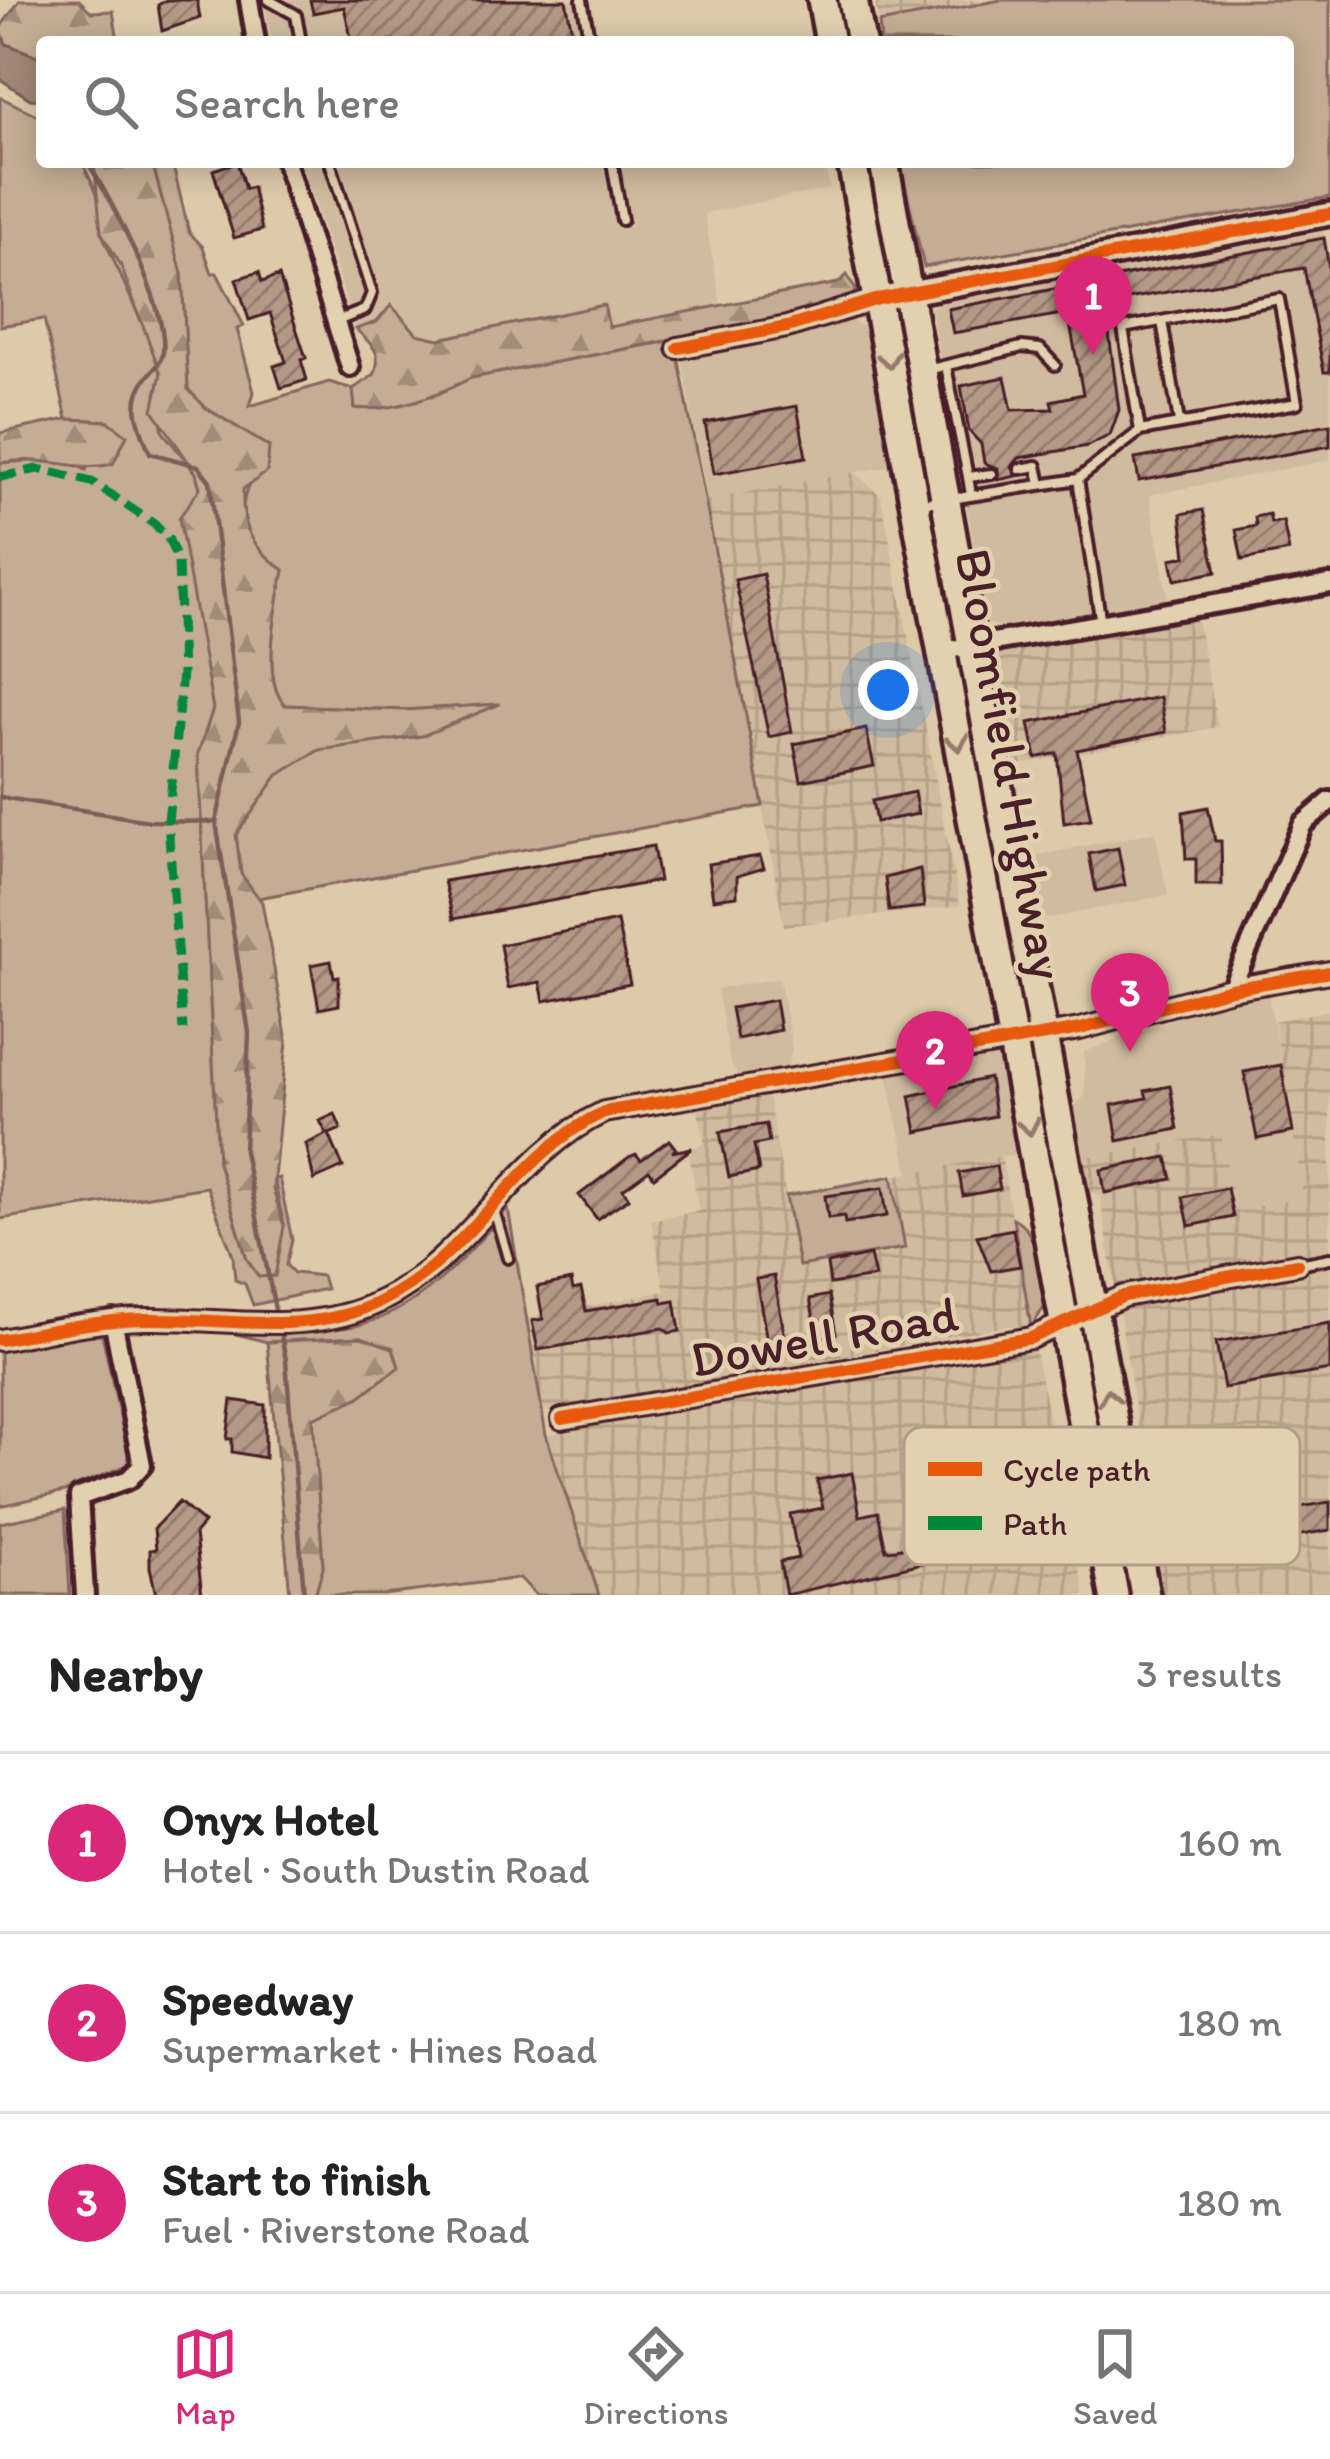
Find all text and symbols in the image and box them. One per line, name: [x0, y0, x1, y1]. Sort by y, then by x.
search box: [36, 36, 1294, 168]
icon: search: [78, 69, 144, 135]
text: Search here: [174, 75, 400, 129]
pin: 1: [1054, 256, 1132, 355]
one-way arrow: [875, 349, 900, 369]
street label: Bloomfield Highway: [943, 544, 1078, 984]
your location: [858, 660, 918, 720]
one-way arrow: [944, 733, 970, 753]
pin: 3: [1091, 953, 1169, 1052]
pin: 2: [896, 1011, 974, 1110]
one-way arrow: [1015, 1117, 1041, 1137]
street label: Dowell Road: [686, 1283, 963, 1390]
one-way arrow: [1097, 1388, 1123, 1408]
legend: [904, 1427, 1300, 1565]
text: Cycle path: [1003, 1450, 1151, 1489]
text: Path: [1003, 1504, 1067, 1543]
text: Nearby: [48, 1643, 203, 1704]
text: 3 results: [1136, 1650, 1282, 1697]
text: Onyx Hotel: [162, 1792, 379, 1846]
text: 1: [78, 1819, 96, 1866]
text: 160 m: [1178, 1819, 1282, 1866]
text: Hotel · South Dustin Road: [162, 1846, 589, 1893]
text: Speedway: [162, 1972, 353, 2026]
text: 2: [77, 1999, 97, 2046]
text: 180 m: [1177, 1999, 1282, 2046]
text: Supermarket · Hines Road: [162, 2026, 597, 2073]
text: Start to finish: [162, 2152, 430, 2206]
text: 3: [76, 2179, 98, 2226]
text: 180 m: [1177, 2179, 1282, 2226]
text: Fuel · Riverstone Road: [162, 2206, 530, 2253]
tab: Map: [172, 2321, 238, 2432]
tab: Directions: [583, 2321, 728, 2432]
tab: Saved: [1073, 2321, 1158, 2432]

